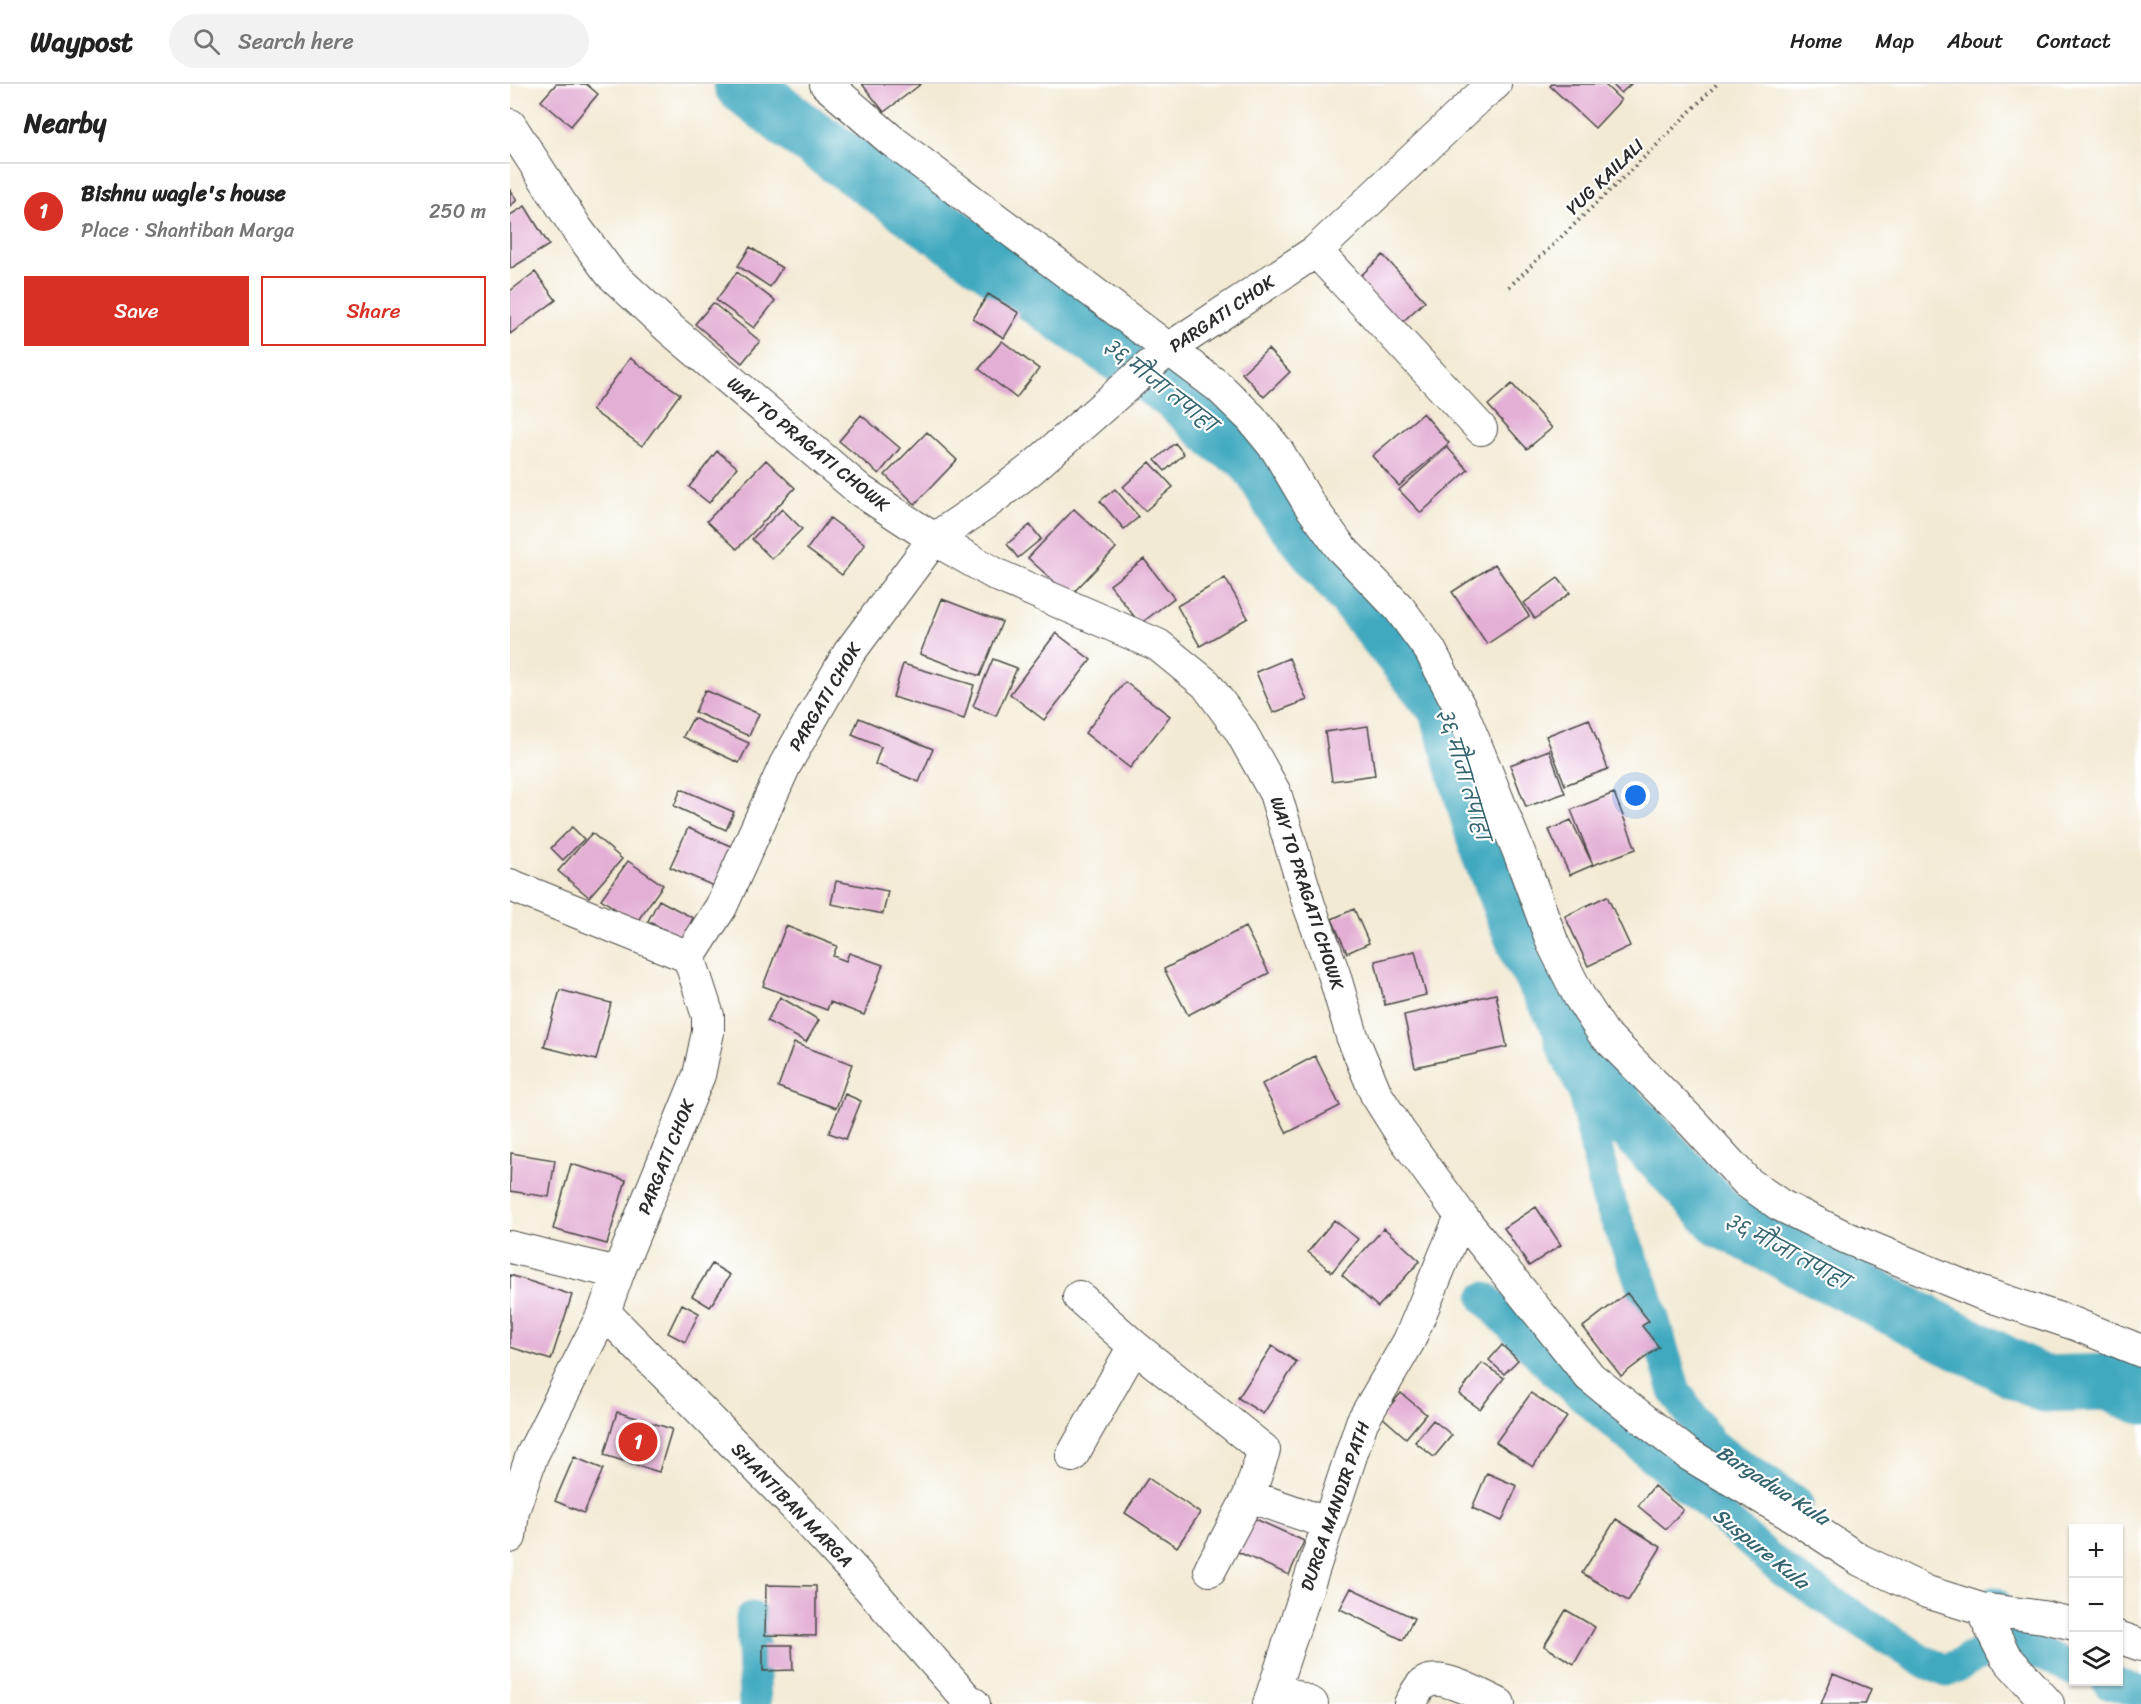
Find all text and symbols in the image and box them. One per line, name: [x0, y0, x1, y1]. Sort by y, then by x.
search box: [169, 14, 589, 68]
text: Waypost: [30, 17, 133, 66]
text: Search here: [238, 22, 354, 61]
text: Home: [1790, 22, 1842, 60]
text: Map: [1875, 22, 1914, 60]
text: About: [1947, 22, 2004, 60]
text: Contact: [2037, 22, 2111, 60]
icon: search: [190, 25, 223, 58]
text: Nearby: [24, 100, 106, 146]
street label: YUG KAILALI: [1558, 130, 1652, 223]
text: Bishnu wagle's house: [81, 174, 286, 213]
text: 1: [39, 194, 48, 229]
text: 250 m: [429, 194, 486, 229]
text: Place · Shantiban Marga: [81, 213, 294, 248]
street label: PARGATI CHOK: [1163, 266, 1282, 361]
button: Save: [24, 276, 249, 346]
button: Share: [261, 276, 486, 346]
water label: ३६ मौजा तपाहा: [1095, 329, 1229, 444]
street label: WAY TO PRAGATI CHOWK: [720, 368, 897, 520]
street label: PARGATI CHOK: [780, 636, 871, 757]
water label: ३६ मौजा तपाहा: [1427, 704, 1503, 849]
your location: [1621, 781, 1650, 810]
street label: WAY TO PRAGATI CHOWK: [1261, 792, 1354, 995]
street label: PARGATI CHOK: [628, 1094, 704, 1219]
water label: ३६ मौजा तपाहा: [1718, 1203, 1860, 1301]
street label: DURGA MANDIR PATH: [1291, 1417, 1379, 1595]
pin: 1: [618, 1420, 658, 1464]
street label: SHANTIBAN MARGA: [723, 1435, 861, 1575]
water label: Bargadwa Kula: [1709, 1436, 1839, 1537]
water label: Suspure Kula: [1705, 1498, 1819, 1600]
map controls: [2069, 1524, 2123, 1686]
button: +: [2069, 1524, 2123, 1578]
button: −: [2069, 1578, 2123, 1632]
button: layers: [2069, 1632, 2123, 1686]

